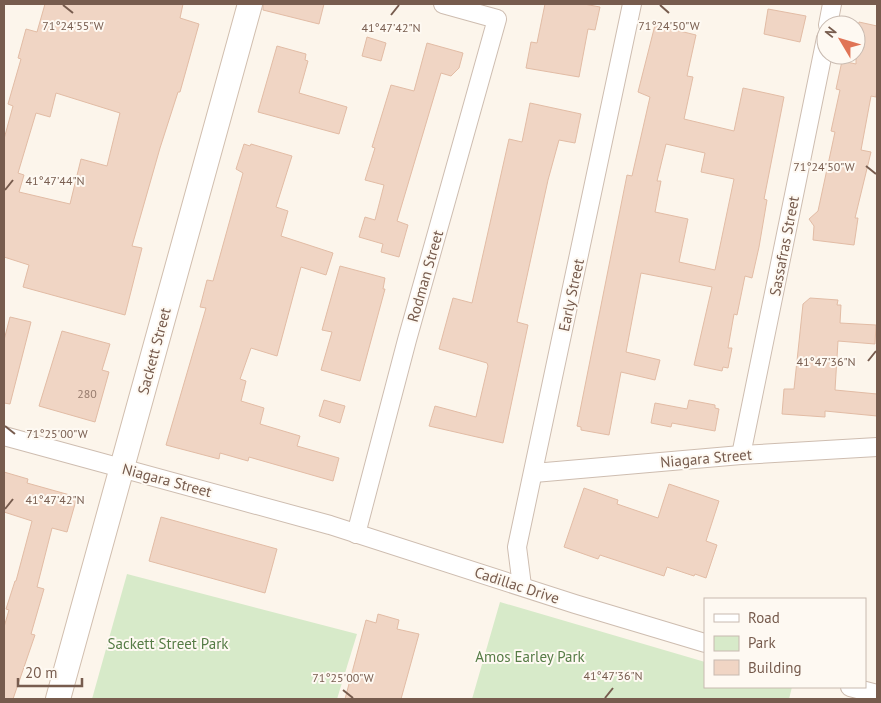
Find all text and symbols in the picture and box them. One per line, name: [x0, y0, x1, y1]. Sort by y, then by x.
north arrow: [816, 15, 866, 65]
text: 71°24'55"W: [42, 18, 104, 33]
text: 71°24'50"W: [638, 18, 700, 33]
text: 41°47'42"N: [361, 20, 421, 35]
text: N: [821, 23, 841, 41]
text: 71°24'50"W: [793, 159, 855, 174]
text: 41°47'44"N: [25, 173, 85, 188]
street label: Sassafras Street: [765, 194, 803, 298]
street label: Rodman Street: [403, 228, 447, 324]
street label: Early Street: [554, 257, 588, 333]
street label: Sackett Street: [133, 305, 175, 397]
text: 41°47'36"N: [796, 354, 856, 369]
house number: 280: [77, 386, 97, 401]
text: 71°25'00"W: [26, 426, 88, 441]
street label: Niagara Street: [659, 445, 753, 471]
street label: Niagara Street: [120, 459, 214, 501]
text: 41°47'42"N: [25, 492, 85, 507]
street label: Cadillac Drive: [472, 562, 562, 608]
legend: [704, 598, 866, 688]
text: Road: [748, 608, 780, 627]
text: Park: [748, 633, 776, 652]
park label: Sackett Street Park: [108, 634, 229, 653]
park label: Amos Earley Park: [475, 647, 586, 666]
scale bar: [18, 656, 81, 688]
text: Building: [748, 658, 802, 677]
text: 20 m: [25, 663, 58, 682]
text: 41°47'36"N: [583, 668, 643, 683]
text: 71°25'00"W: [312, 670, 374, 685]

